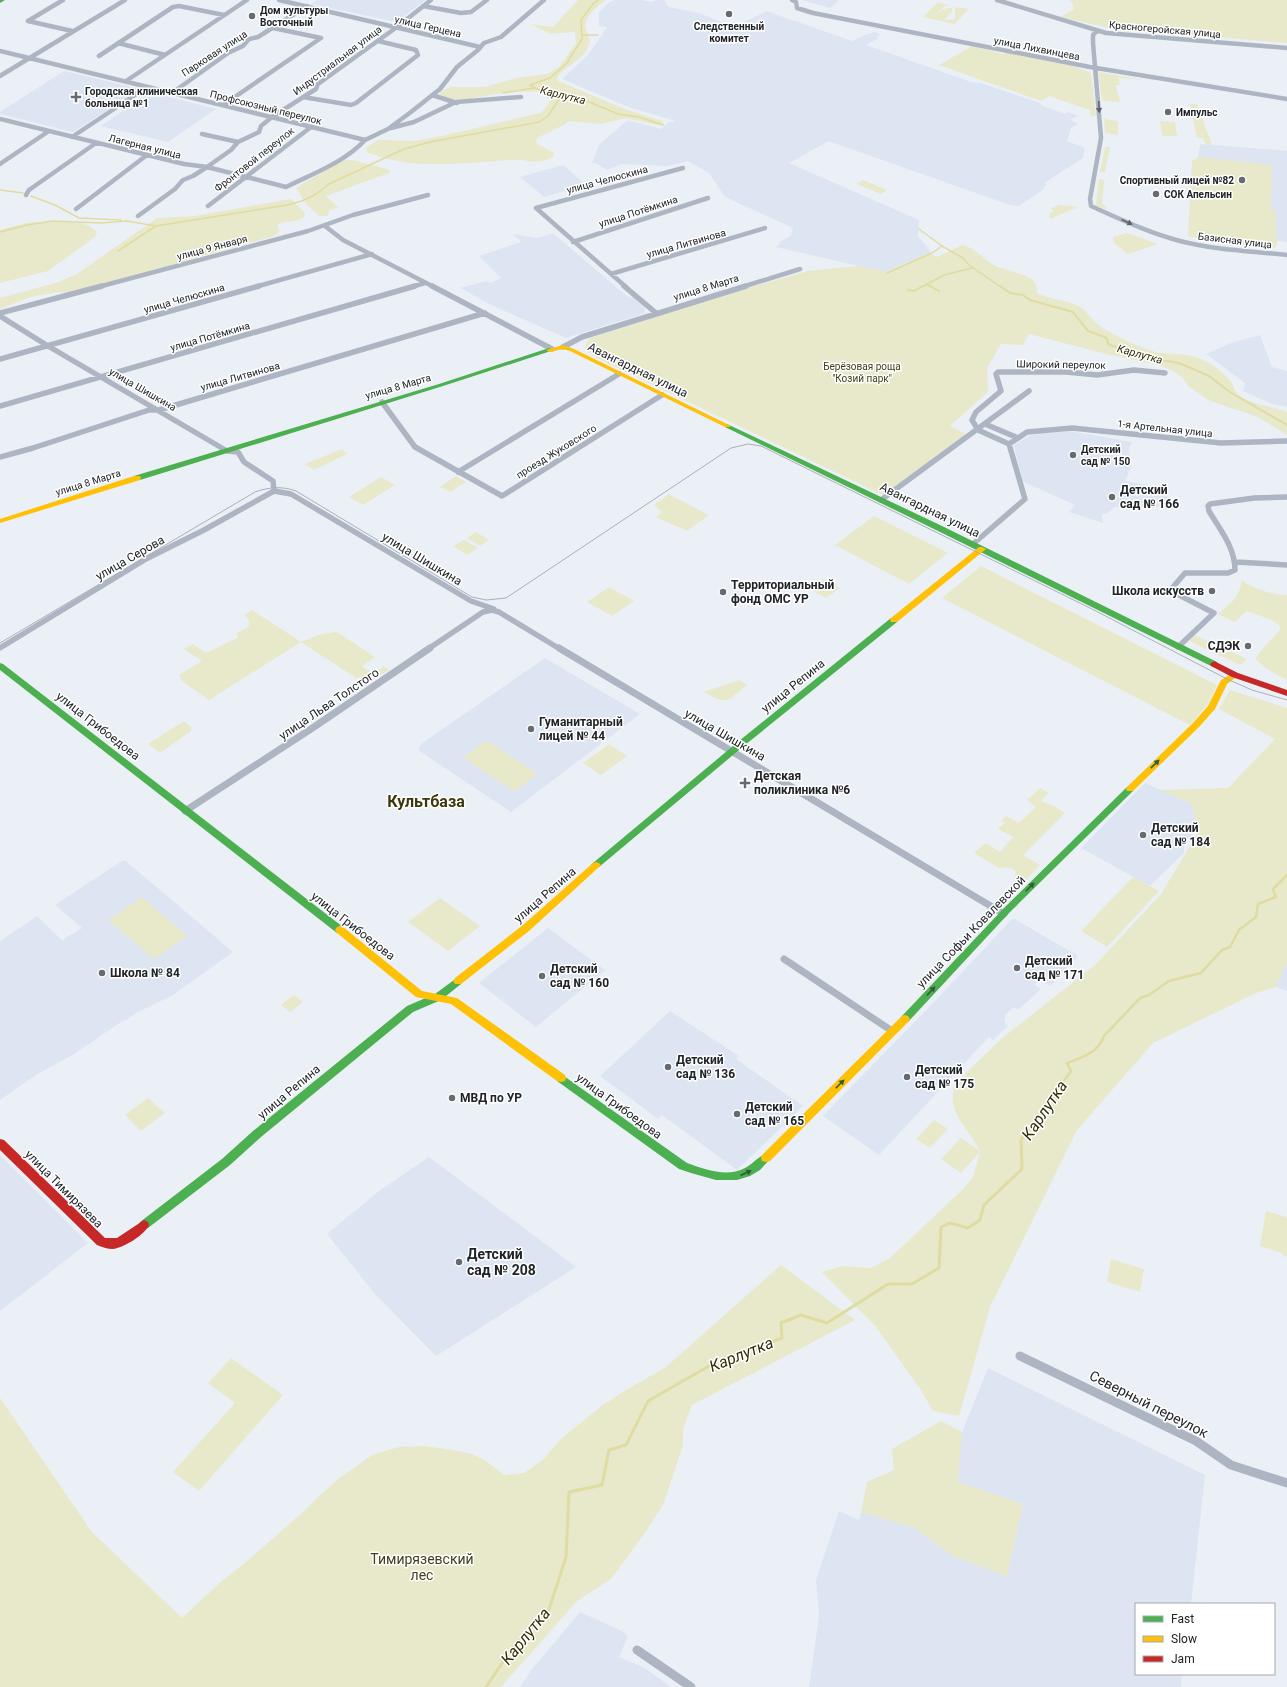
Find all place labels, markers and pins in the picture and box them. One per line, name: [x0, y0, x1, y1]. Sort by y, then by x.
place label: Дом культуры Восточный: [260, 5, 328, 28]
marker: Следственный комитет: [724, 9, 734, 19]
marker: Дом культуры Восточный: [247, 11, 257, 21]
place label: Следственный комитет: [694, 21, 765, 44]
place label: Городская клиническая больница №1: [85, 86, 198, 109]
marker: Городская клиническая больница №1: [70, 91, 82, 103]
marker: Импульс: [1163, 107, 1173, 117]
place label: Импульс: [1176, 107, 1218, 118]
place label: Спортивный лицей №82: [1120, 175, 1234, 186]
marker: Спортивный лицей №82: [1237, 175, 1247, 185]
marker: СОК Апельсин: [1151, 189, 1161, 199]
place label: СОК Апельсин: [1164, 189, 1232, 200]
place label: Детский сад № 150: [1081, 444, 1130, 467]
marker: Детский сад № 150: [1068, 450, 1078, 460]
place label: Детский сад № 166: [1120, 483, 1179, 511]
marker: Детский сад № 166: [1107, 492, 1117, 502]
place label: Территориальный фонд ОМС УР: [731, 578, 835, 606]
place label: Школа искусств: [1112, 584, 1204, 598]
marker: Школа искусств: [1207, 586, 1217, 596]
marker: Территориальный фонд ОМС УР: [718, 587, 728, 597]
place label: СДЭК: [1208, 639, 1240, 653]
marker: СДЭК: [1243, 641, 1253, 651]
place label: Гуманитарный лицей № 44: [539, 715, 623, 743]
marker: Гуманитарный лицей № 44: [526, 724, 536, 734]
place label: Детская поликлиника №6: [754, 769, 850, 797]
marker: Детская поликлиника №6: [739, 777, 751, 789]
place label: Детский сад № 184: [1151, 821, 1210, 849]
marker: Детский сад № 184: [1138, 830, 1148, 840]
place label: Детский сад № 171: [1025, 954, 1084, 982]
place label: Детский сад № 160: [550, 962, 609, 990]
marker: Детский сад № 171: [1012, 963, 1022, 973]
place label: Школа № 84: [110, 966, 180, 980]
marker: Школа № 84: [97, 968, 107, 978]
marker: Детский сад № 160: [537, 971, 547, 981]
place label: Детский сад № 136: [676, 1053, 735, 1081]
marker: Детский сад № 136: [663, 1062, 673, 1072]
place label: Детский сад № 175: [915, 1063, 974, 1091]
marker: Детский сад № 175: [902, 1072, 912, 1082]
place label: МВД по УР: [460, 1091, 522, 1105]
marker: МВД по УР: [447, 1093, 457, 1103]
place label: Детский сад № 165: [745, 1100, 804, 1128]
marker: Детский сад № 165: [732, 1109, 742, 1119]
place label: Детский сад № 208: [467, 1246, 536, 1278]
marker: Детский сад № 208: [454, 1257, 464, 1267]

